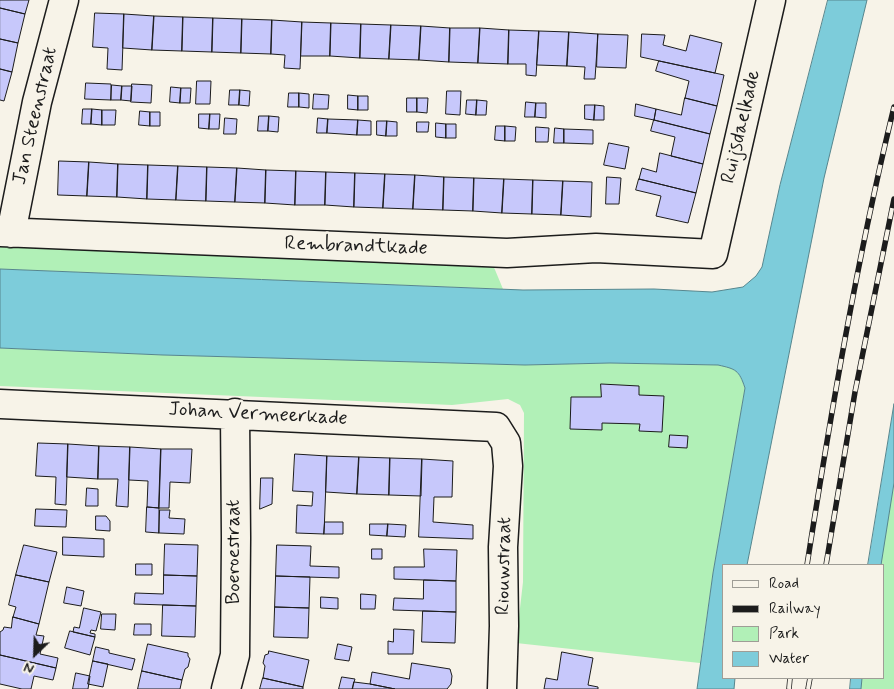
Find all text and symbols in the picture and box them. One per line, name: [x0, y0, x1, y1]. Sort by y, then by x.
street label: Jan Steenstraat: [8, 45, 64, 187]
street label: Ruijsdaelkade: [717, 68, 767, 186]
street label: Rembrandtkade: [284, 233, 428, 261]
street label: Johan Vermeerkade: [168, 398, 348, 432]
street label: Boeroestraat: [223, 499, 247, 605]
street label: Riouwstraat: [492, 517, 518, 615]
legend: [722, 564, 884, 679]
text: Road: [769, 574, 799, 594]
text: Railway: [769, 599, 821, 619]
text: Park: [769, 624, 799, 644]
north arrow: [10, 629, 60, 679]
text: Water: [769, 649, 809, 669]
text: N: [21, 658, 37, 678]

